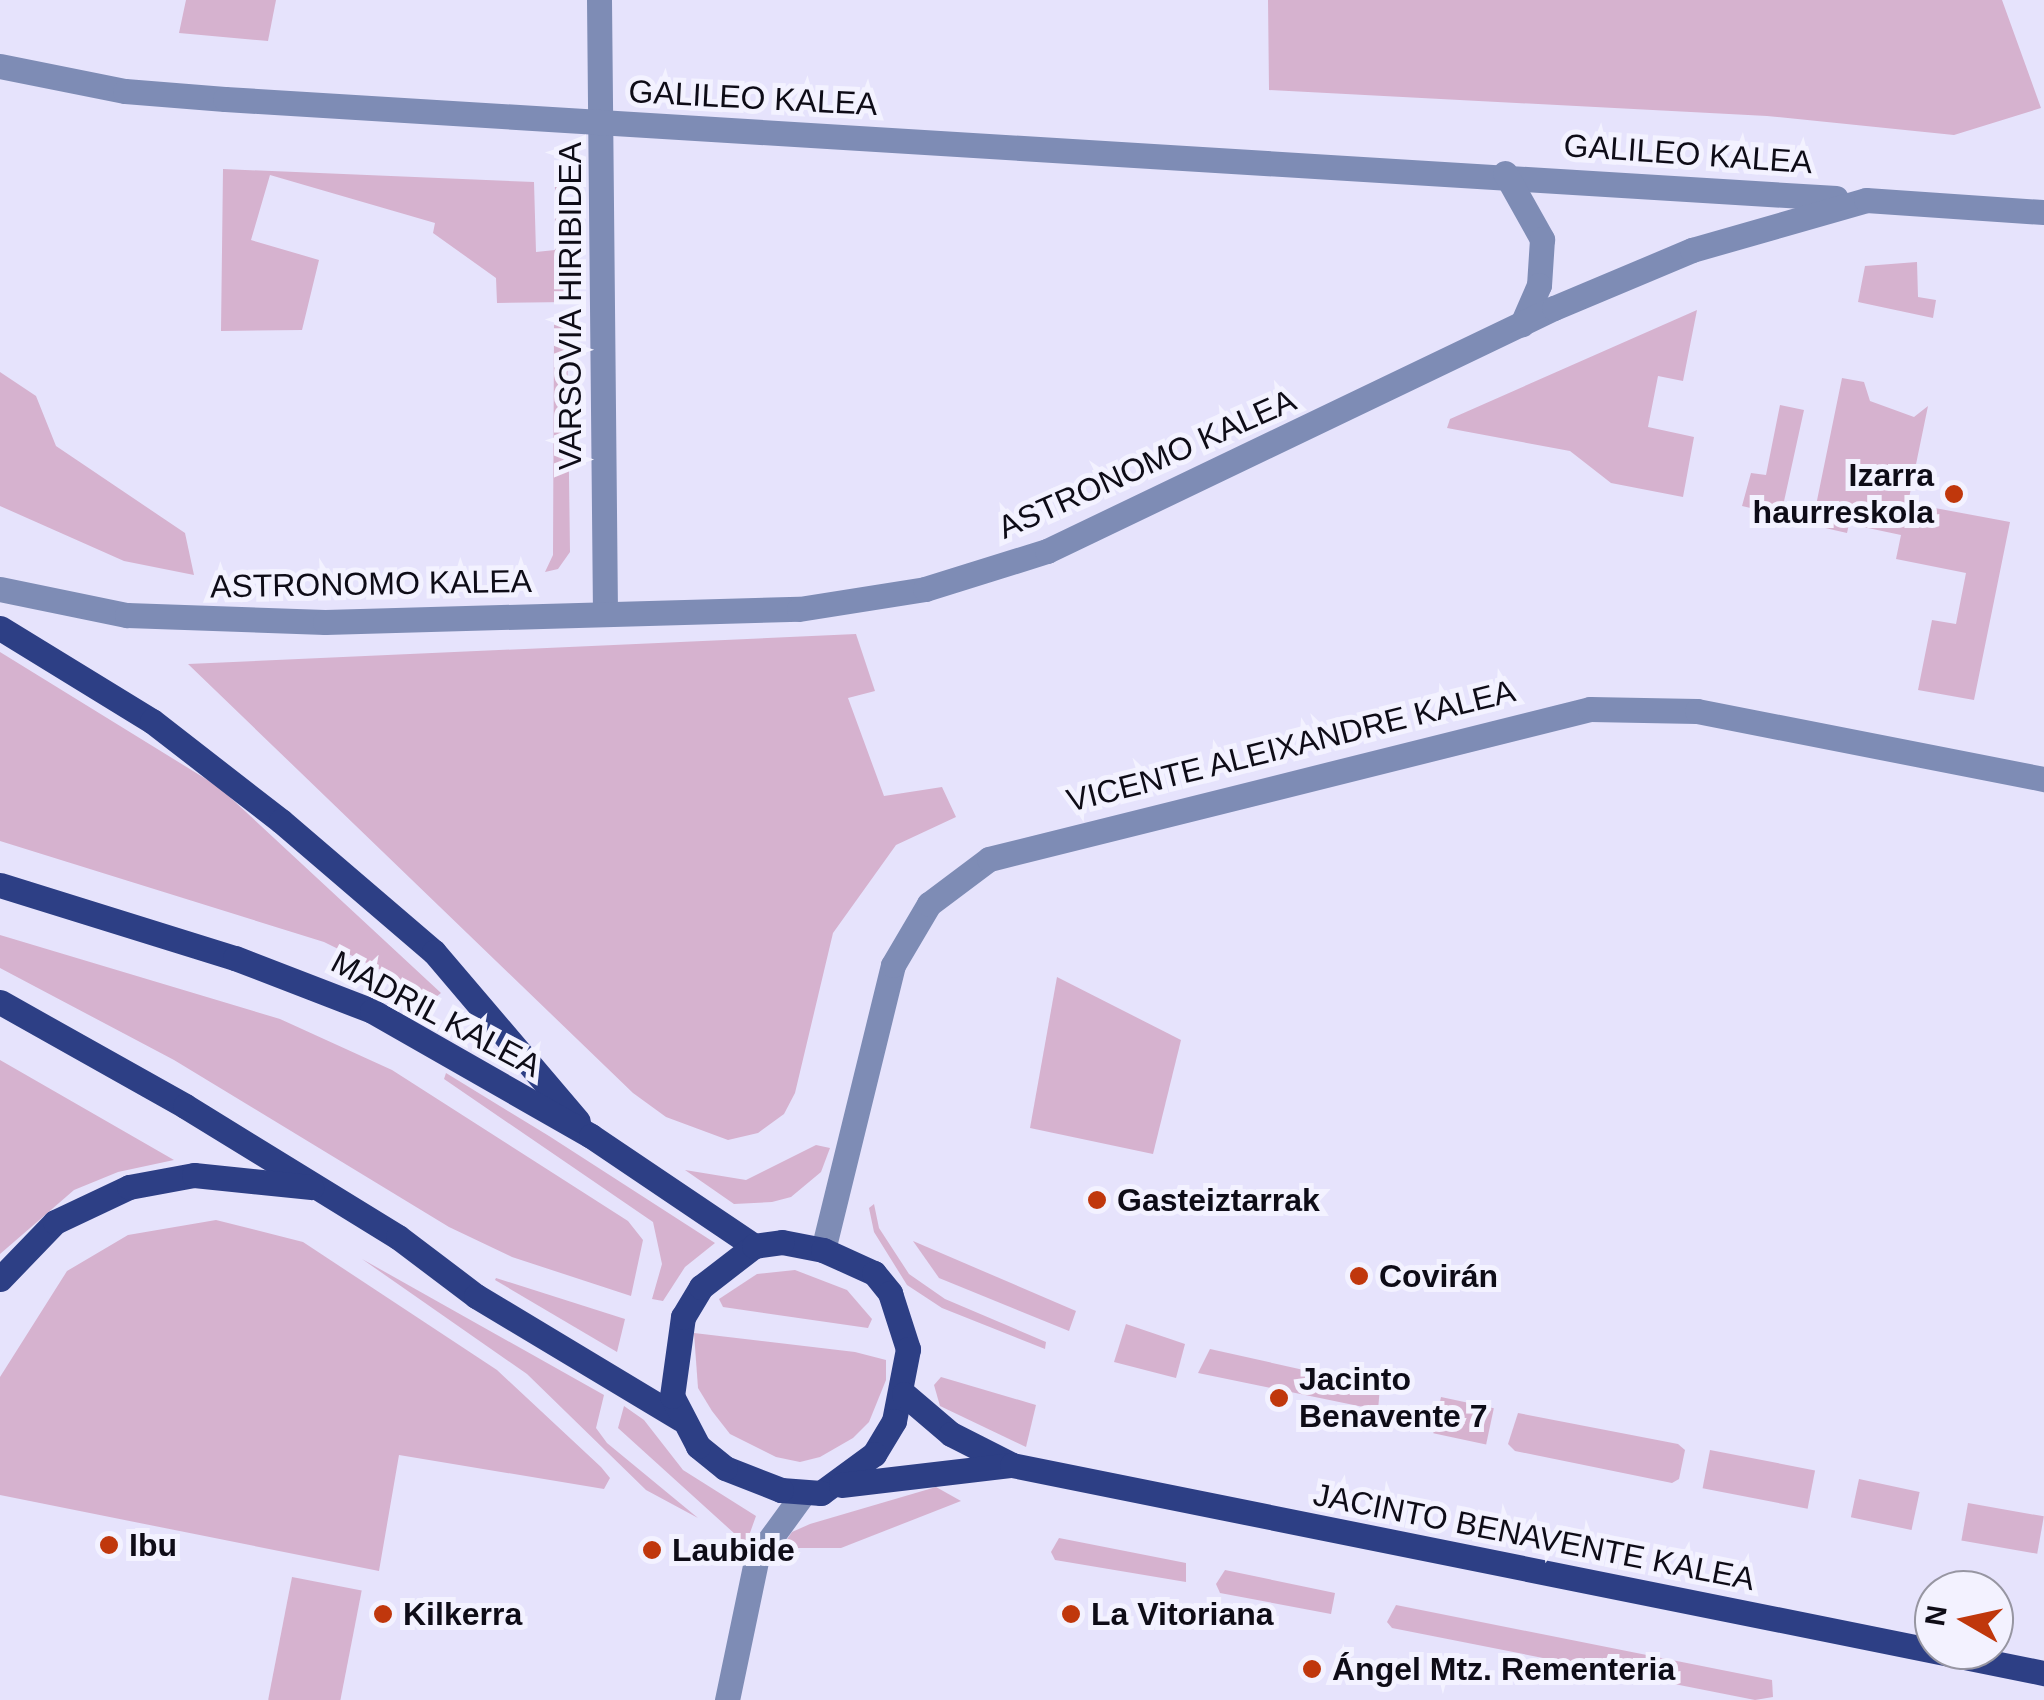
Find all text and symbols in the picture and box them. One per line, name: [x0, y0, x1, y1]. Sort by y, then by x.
street label: GALILEO KALEA: [628, 72, 878, 124]
street label: GALILEO KALEA: [1562, 126, 1814, 182]
street label: VARSOVIA HIRIBIDEA: [551, 141, 589, 471]
street label: ASTRONOMO KALEA: [992, 381, 1302, 547]
place label: Izarra haurreskola: [1753, 457, 1934, 532]
marker: Izarra haurreskola: [1943, 483, 1965, 505]
street label: ASTRONOMO KALEA: [210, 562, 532, 606]
street label: VICENTE ALEIXANDRE KALEA: [1062, 671, 1520, 821]
street label: MADRIL KALEA: [324, 942, 548, 1086]
place label: Gasteiztarrak: [1117, 1181, 1320, 1219]
marker: Gasteiztarrak: [1086, 1189, 1108, 1211]
place label: Covirán: [1379, 1257, 1498, 1295]
marker: Covirán: [1348, 1265, 1370, 1287]
place label: Jacinto Benavente 7: [1299, 1361, 1488, 1436]
marker: Jacinto Benavente 7: [1268, 1387, 1290, 1409]
street label: JACINTO BENAVENTE KALEA: [1310, 1475, 1758, 1599]
place label: Ibu: [129, 1526, 177, 1564]
place label: Laubide: [672, 1531, 795, 1569]
marker: Ibu: [98, 1534, 120, 1556]
marker: Laubide: [641, 1539, 663, 1561]
north arrow: [1914, 1570, 2014, 1670]
place label: Kilkerra: [403, 1595, 522, 1633]
place label: La Vitoriana: [1091, 1595, 1274, 1633]
marker: Kilkerra: [372, 1603, 394, 1625]
marker: La Vitoriana: [1060, 1603, 1082, 1625]
text: N: [1919, 1603, 1953, 1628]
place label: Ángel Mtz. Rementeria: [1332, 1650, 1675, 1688]
marker: Ángel Mtz. Rementeria: [1301, 1658, 1323, 1680]

